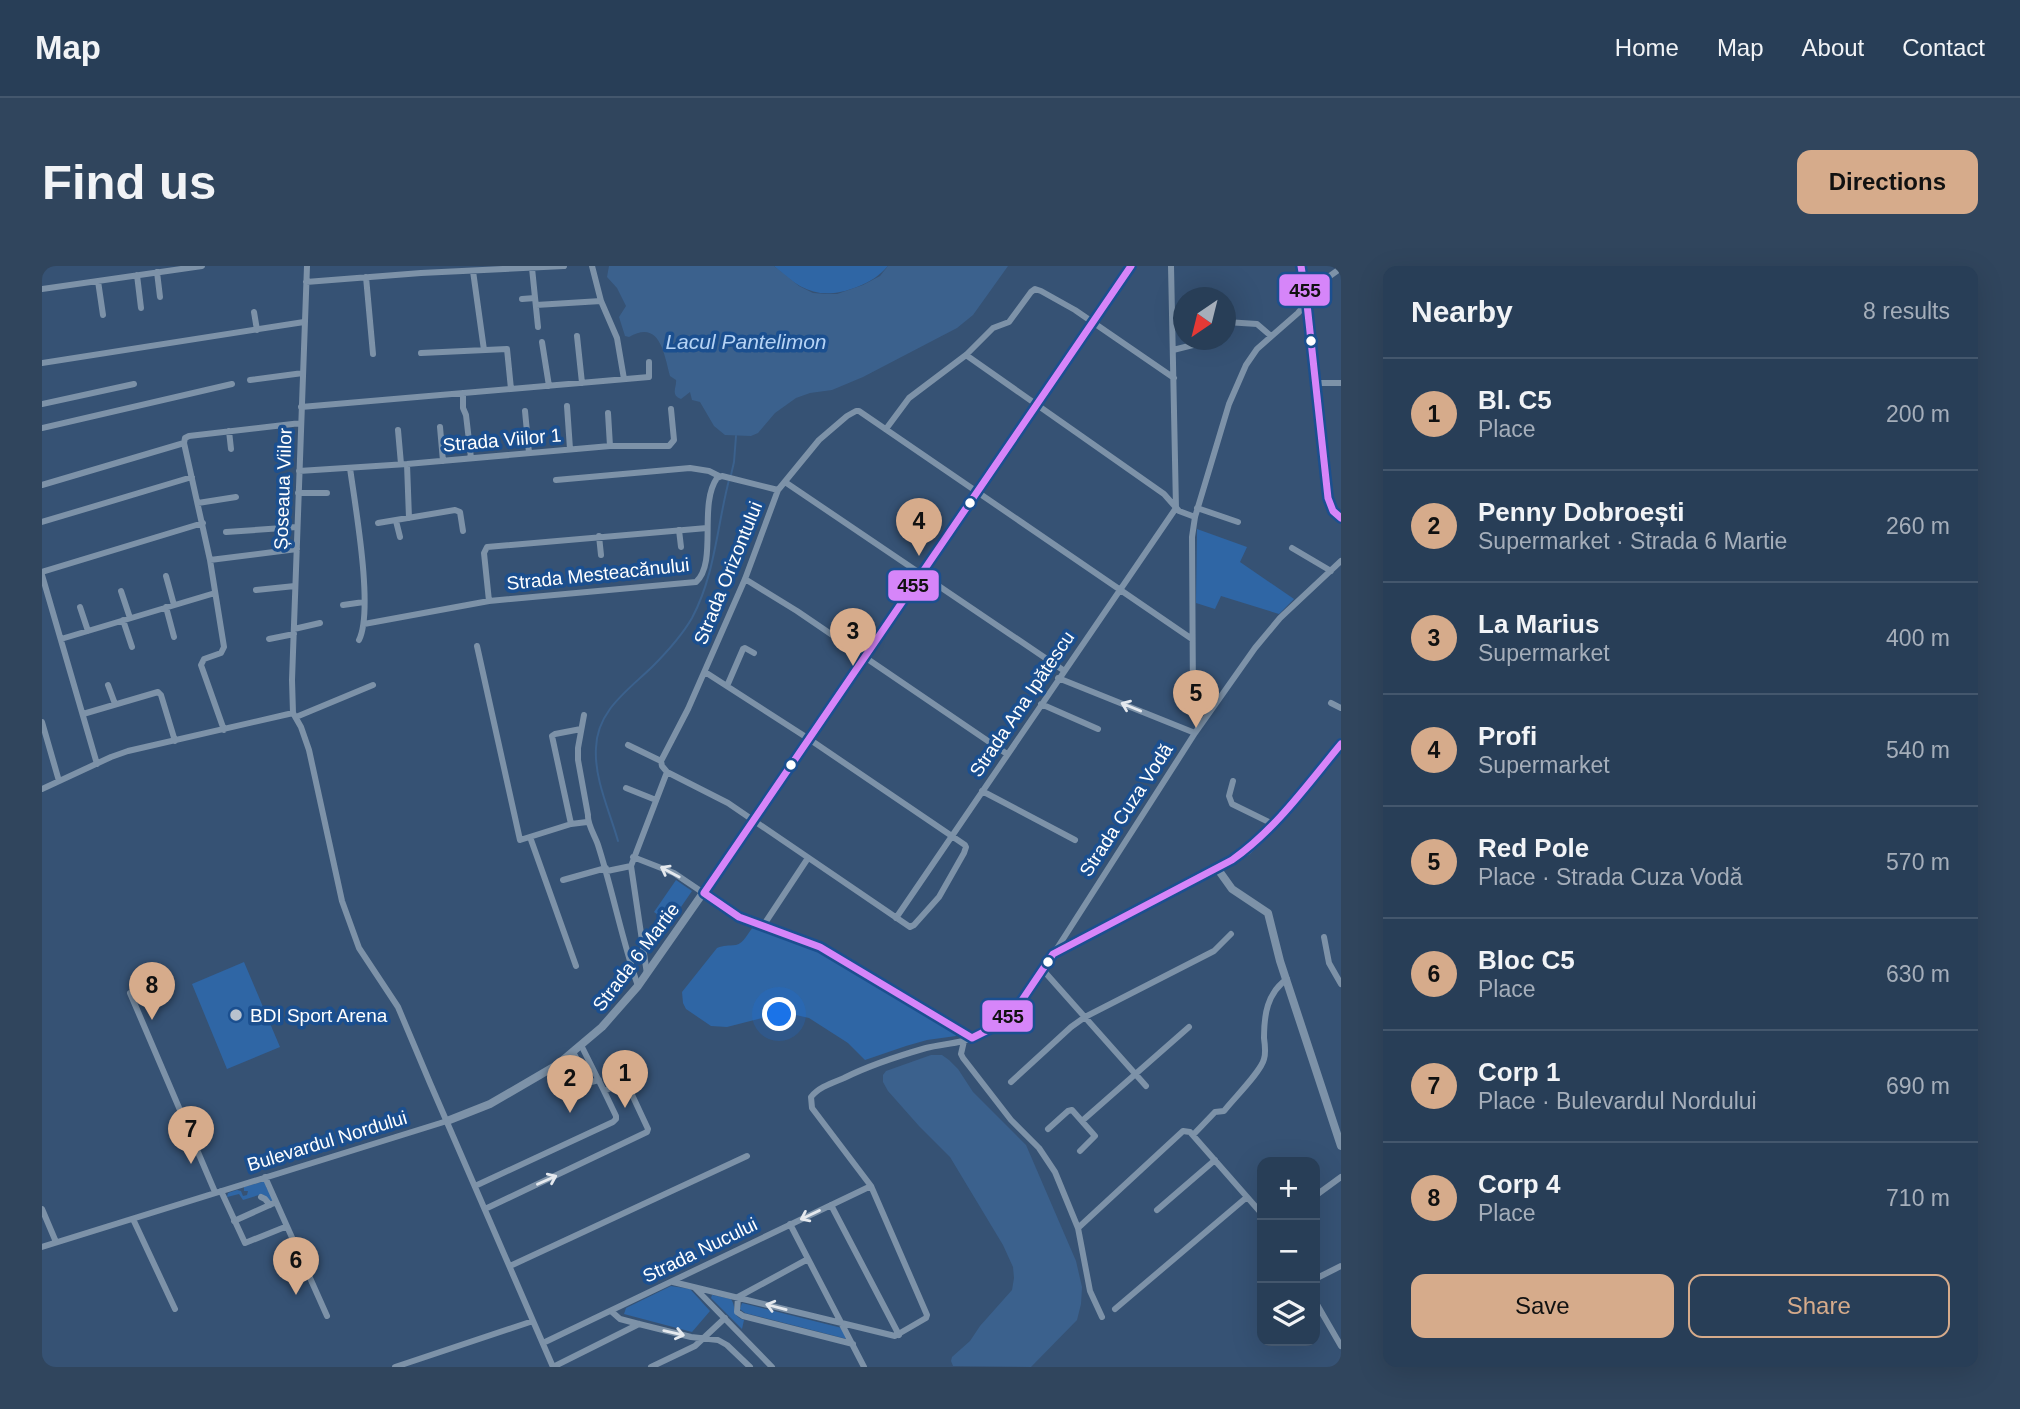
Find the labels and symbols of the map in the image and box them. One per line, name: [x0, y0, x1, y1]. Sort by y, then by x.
line badge: 455: [1278, 273, 1331, 307]
text: 455: [1289, 280, 1321, 301]
north arrow: [1173, 287, 1236, 350]
water label: Lacul Pantelimon: [665, 330, 827, 353]
unlabelled marker: [1304, 334, 1318, 348]
street label: Strada Viilor 1: [442, 424, 562, 456]
street label: Șoseaua Viilor: [270, 427, 296, 550]
unlabelled marker: [963, 496, 977, 510]
pin: 4: [896, 498, 942, 556]
street label: Strada Orizontului: [690, 499, 766, 647]
street label: Strada Mesteacănului: [506, 554, 690, 594]
line badge: 455: [887, 569, 940, 602]
text: 455: [897, 575, 929, 596]
pin: 3: [830, 608, 876, 666]
street label: Strada Ana Ipătescu: [965, 627, 1079, 781]
pin: 5: [1173, 670, 1219, 728]
one-way arrow: [1121, 700, 1143, 713]
street label: Strada Cuza Vodă: [1075, 739, 1177, 880]
unlabelled marker: [784, 758, 798, 772]
one-way arrow: [660, 865, 681, 878]
street label: Strada 6 Martie: [589, 899, 683, 1015]
unlabelled marker: [1041, 955, 1055, 969]
pin: 8: [129, 962, 175, 1020]
your location: [762, 997, 796, 1031]
line badge: 455: [981, 999, 1034, 1033]
place label: BDI Sport Arena: [250, 1005, 388, 1026]
text: 455: [992, 1006, 1024, 1027]
marker: BDI Sport Arena: [228, 1007, 244, 1023]
pin: 1: [602, 1050, 648, 1108]
pin: 2: [547, 1055, 593, 1113]
pin: 7: [168, 1106, 214, 1164]
street label: Bulevardul Nordului: [245, 1107, 409, 1175]
one-way arrow: [536, 1173, 557, 1186]
one-way arrow: [800, 1209, 821, 1222]
street label: Strada Nucului: [639, 1213, 761, 1287]
pin: 6: [273, 1237, 319, 1295]
one-way arrow: [765, 1300, 788, 1313]
one-way arrow: [662, 1327, 685, 1340]

